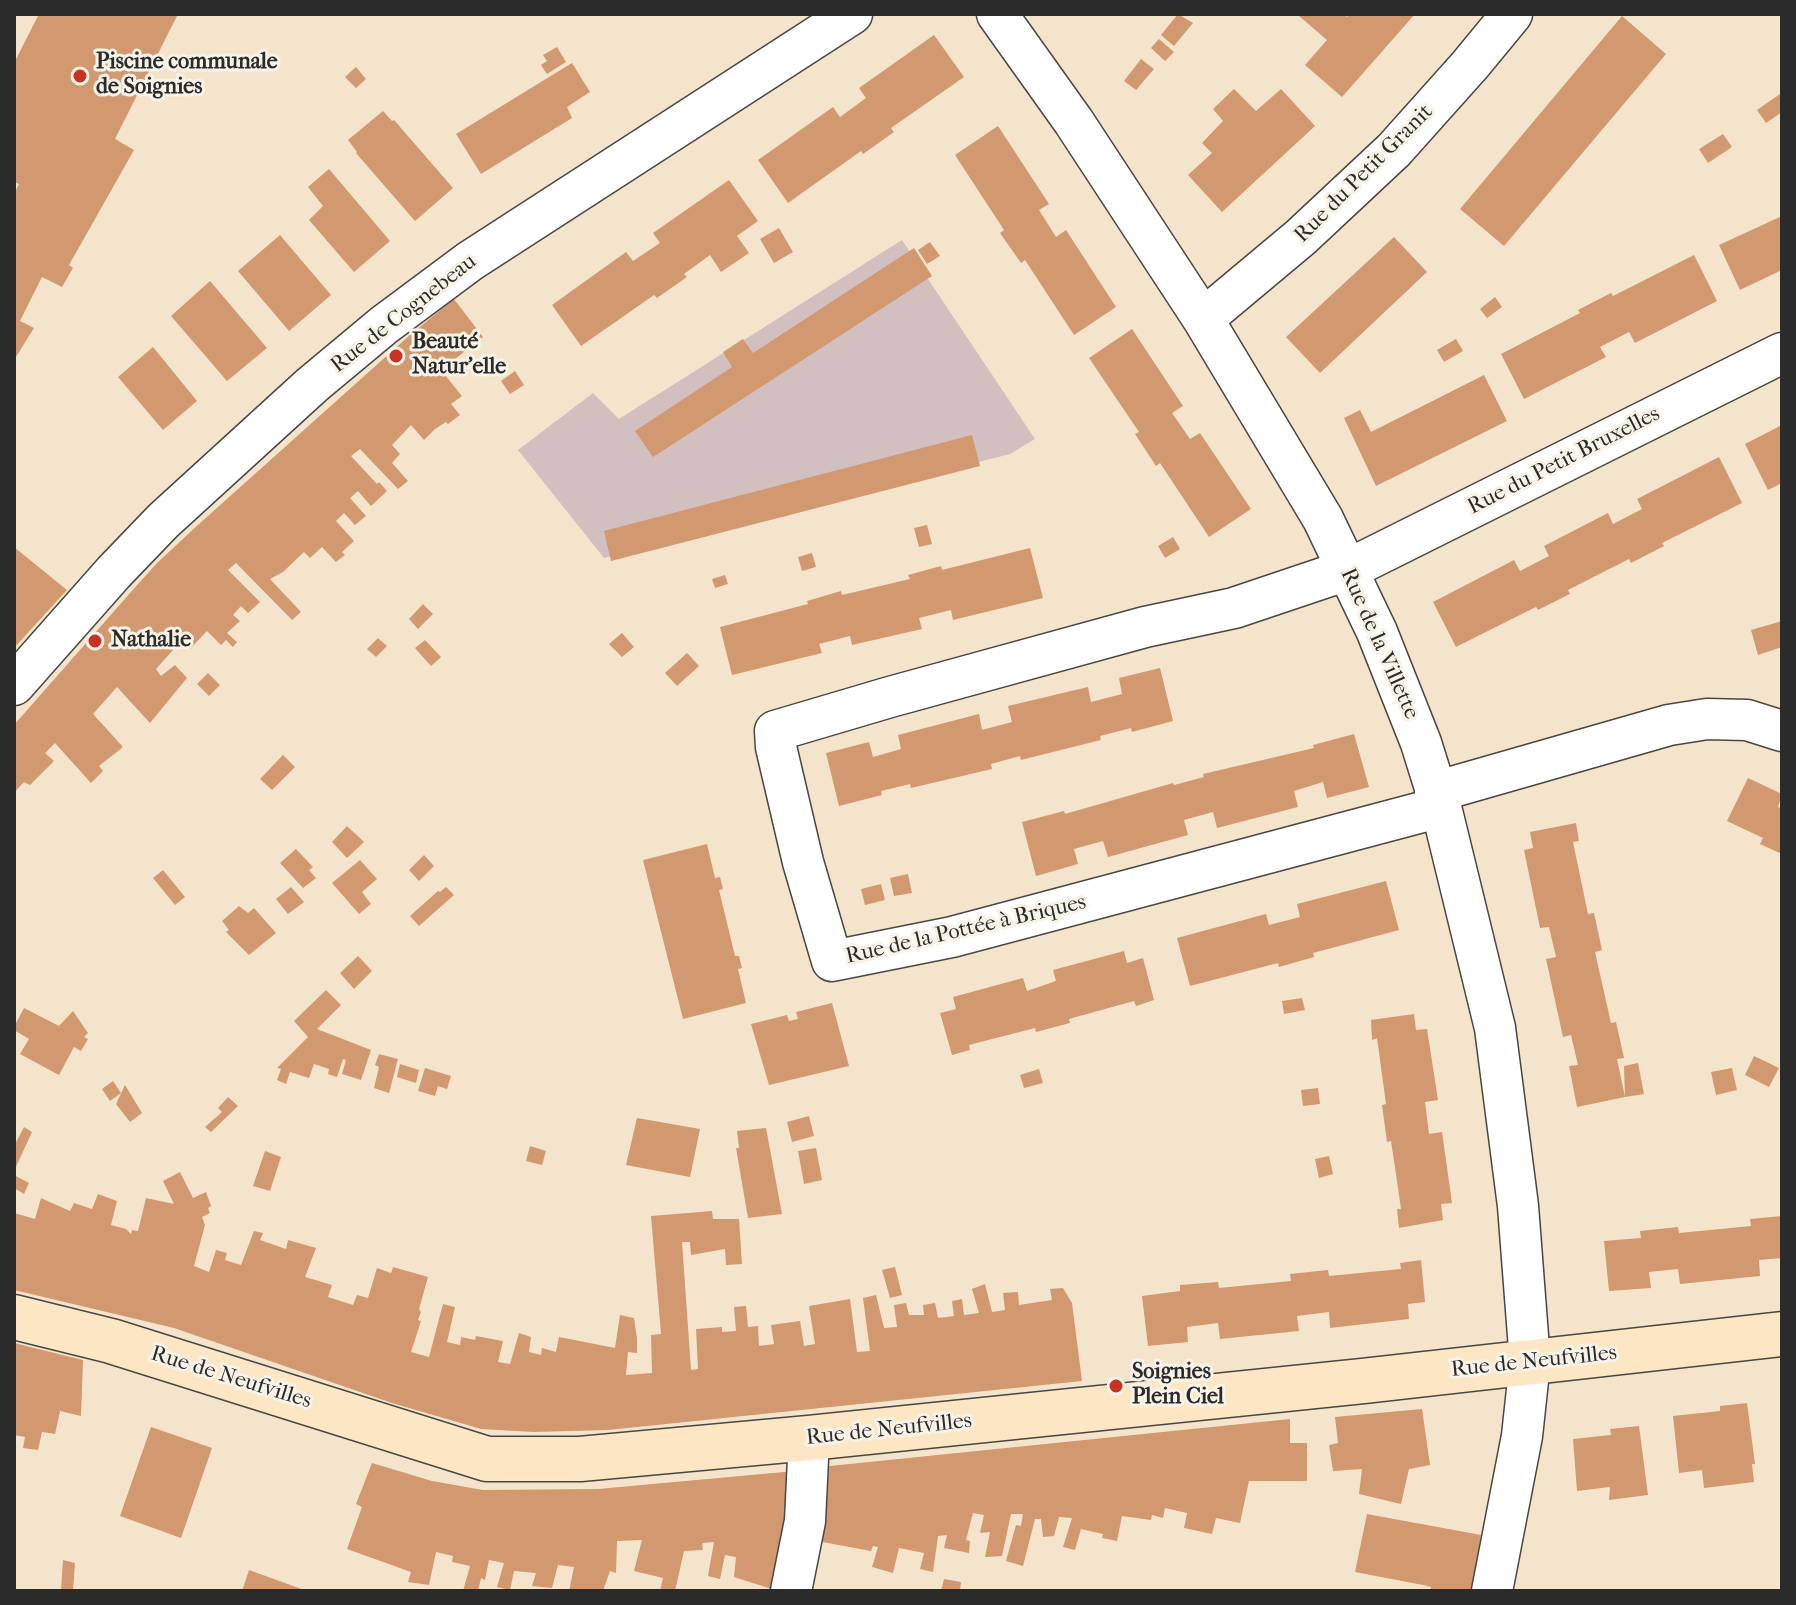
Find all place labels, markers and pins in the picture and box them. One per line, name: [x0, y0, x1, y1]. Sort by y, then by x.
place label: Piscine communale de Soignies: [96, 50, 278, 102]
marker: Piscine communale de Soignies: [71, 67, 89, 85]
place label: Beauté Natur'elle: [412, 330, 506, 382]
marker: Beauté Natur'elle: [387, 347, 405, 365]
place label: Nathalie: [111, 628, 191, 654]
marker: Nathalie: [86, 632, 104, 650]
place label: Soignies Plein Ciel: [1132, 1360, 1224, 1412]
marker: Soignies Plein Ciel: [1107, 1377, 1125, 1395]

